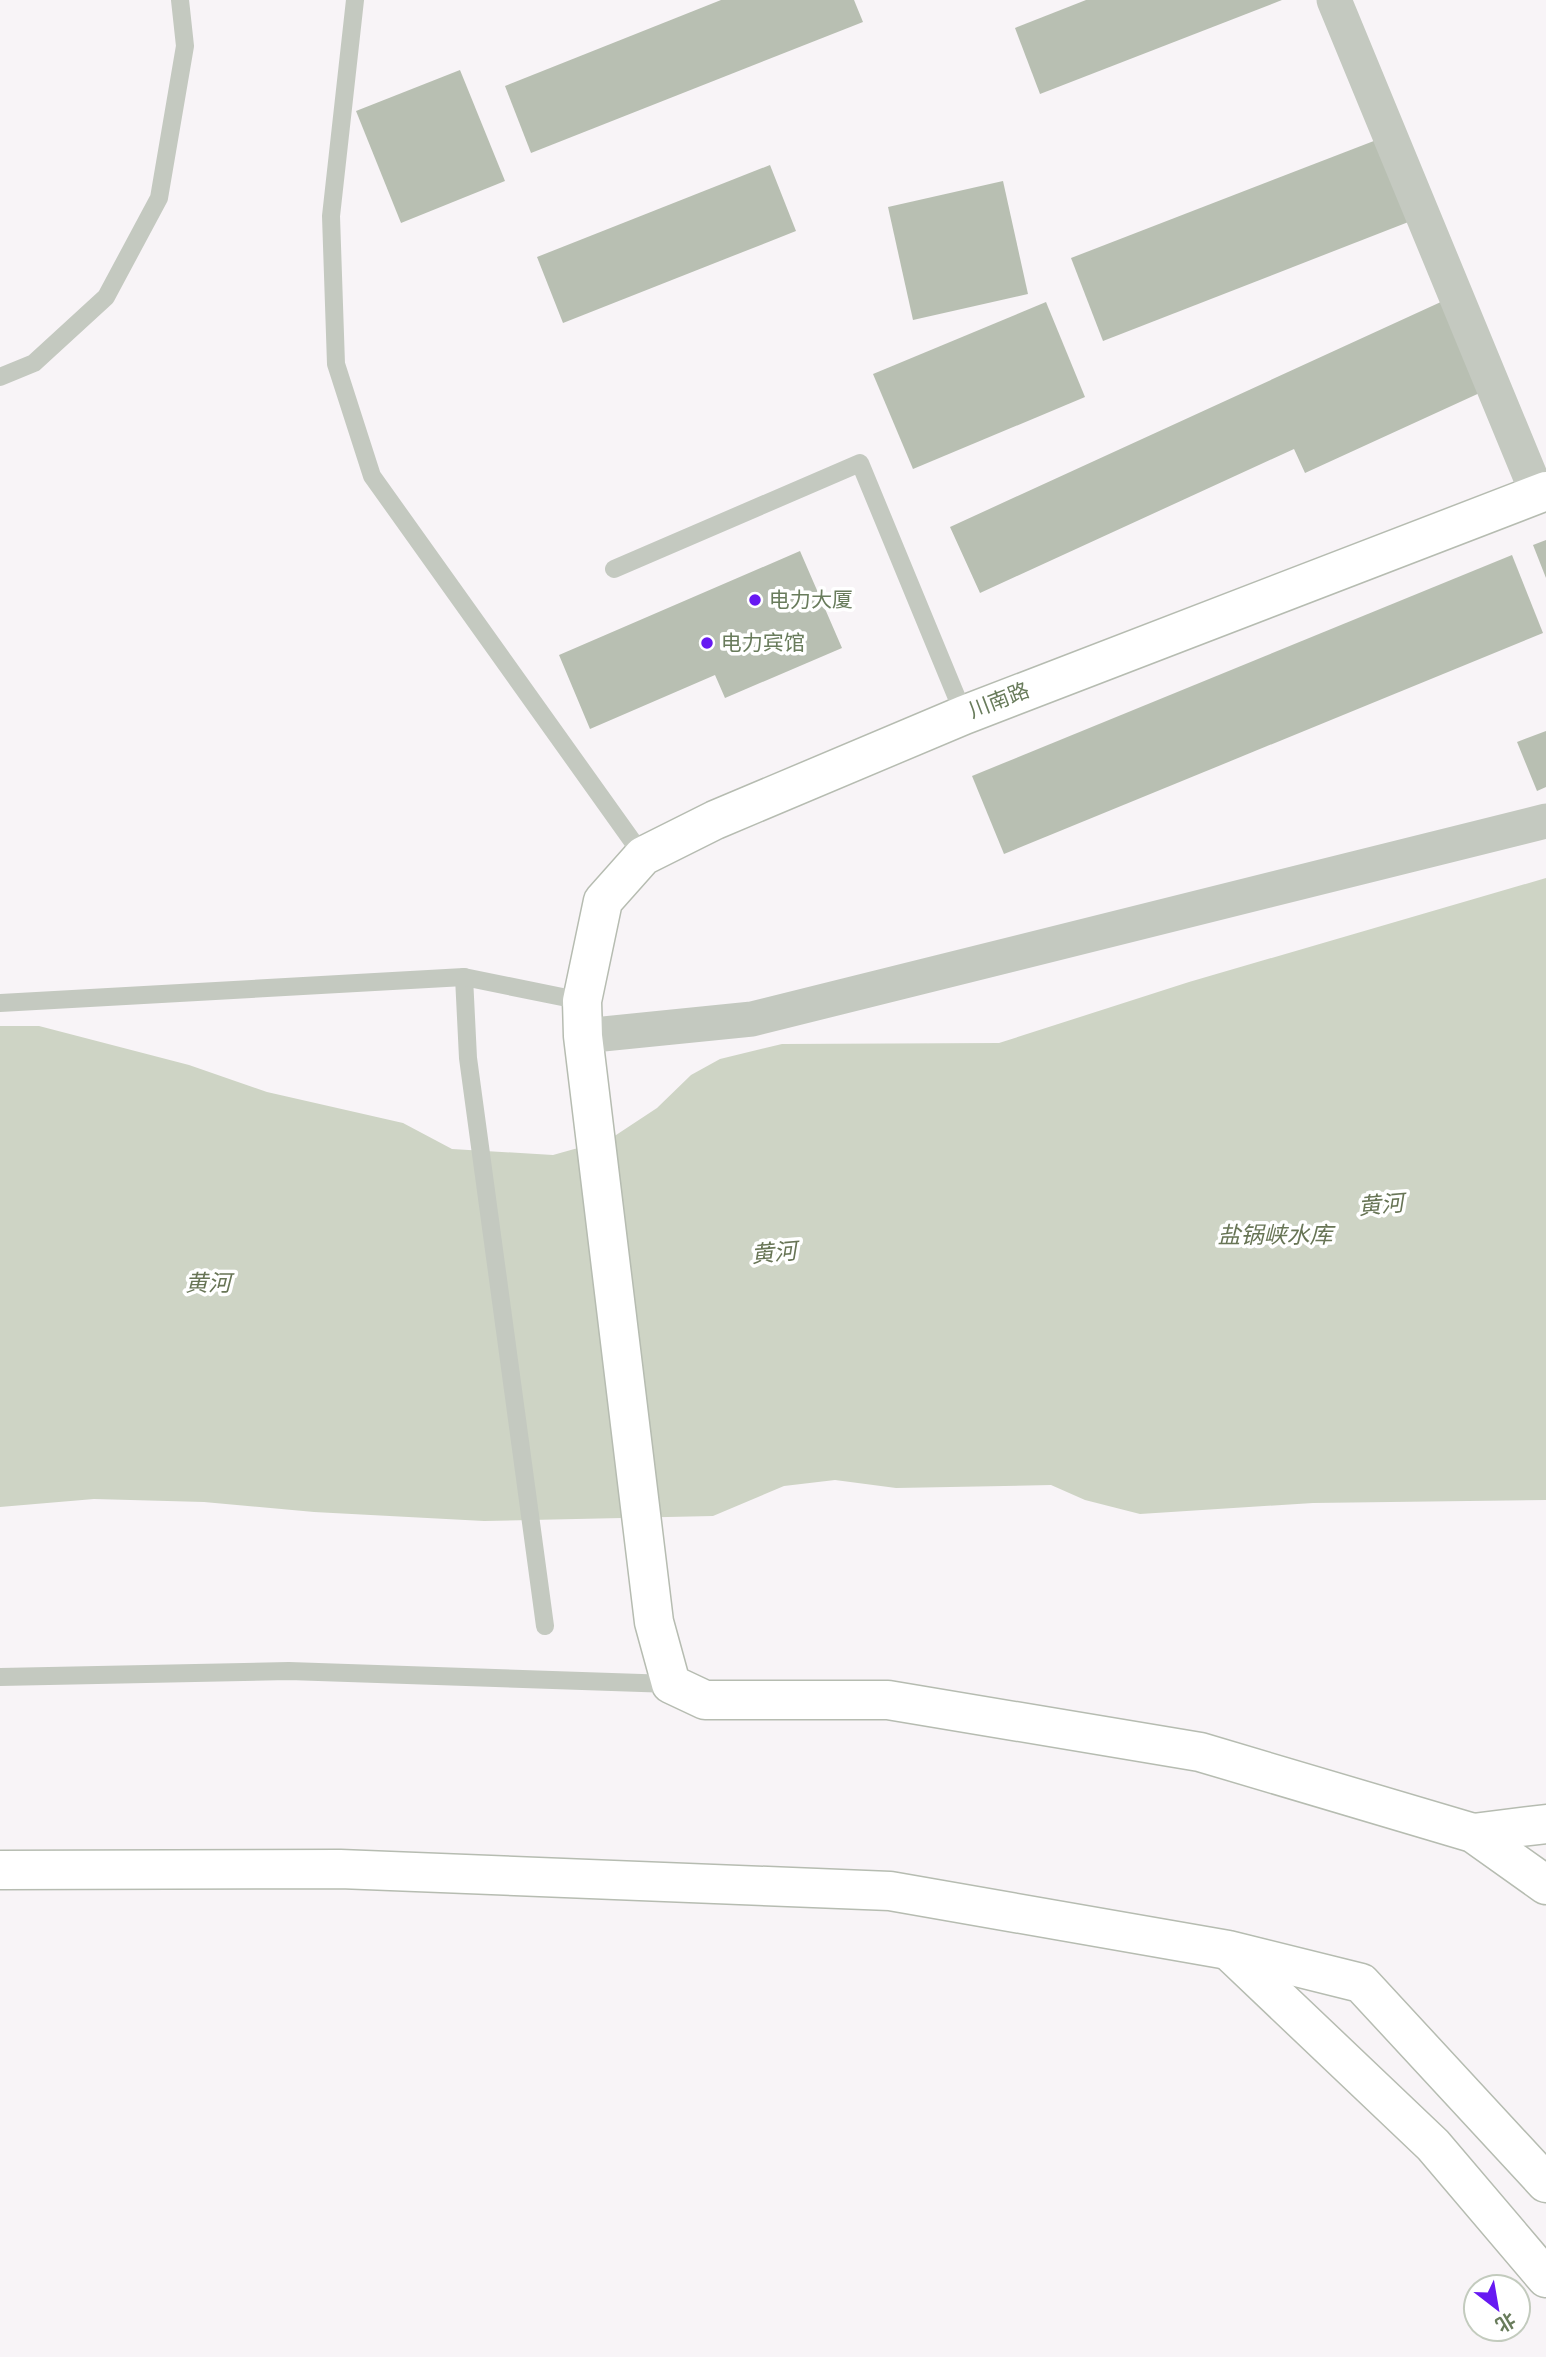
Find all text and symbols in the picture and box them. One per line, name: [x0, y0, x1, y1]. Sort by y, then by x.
place label: 电力大厦: [769, 589, 853, 611]
marker: 电力大厦: [747, 592, 763, 608]
place label: 电力宾馆: [721, 632, 805, 654]
marker: 电力宾馆: [699, 635, 715, 651]
street label: 川南路: [965, 679, 1032, 722]
water label: 黄河: [1357, 1190, 1409, 1219]
water label: 盐锅峡水库: [1218, 1223, 1337, 1248]
water label: 黄河: [750, 1238, 802, 1267]
water label: 黄河: [185, 1271, 235, 1296]
north arrow: [1462, 2273, 1532, 2343]
text: 北: [1492, 2308, 1519, 2335]

